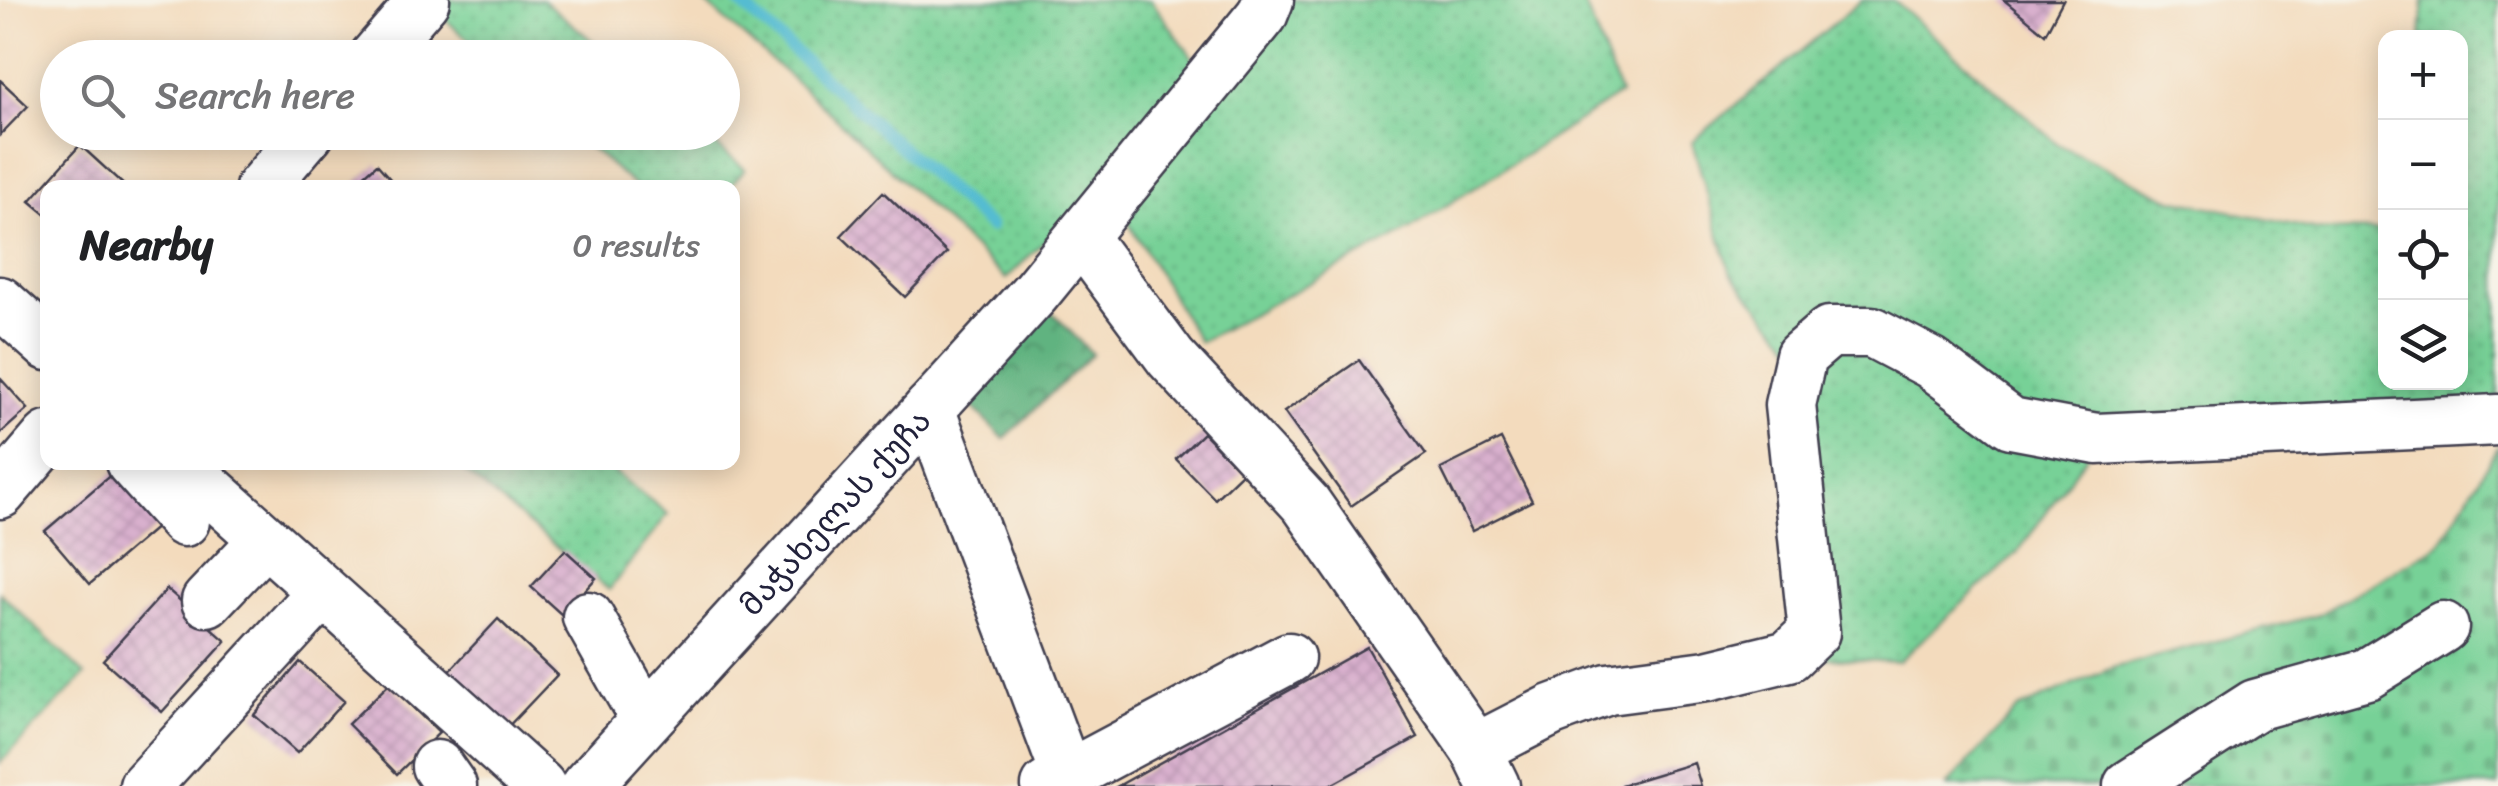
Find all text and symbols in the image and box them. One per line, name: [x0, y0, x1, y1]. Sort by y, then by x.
map controls: [2378, 30, 2468, 390]
button: +: [2378, 30, 2468, 120]
search box: [40, 40, 740, 150]
text: Search here: [155, 62, 355, 129]
icon: search: [75, 68, 130, 123]
button: −: [2378, 120, 2468, 210]
text: Nearby: [80, 208, 213, 282]
button: locate: [2378, 210, 2468, 300]
text: 0 results: [572, 217, 700, 274]
button: layers: [2378, 300, 2468, 390]
street label: მაჭახელას ქუჩა: [725, 395, 946, 630]

